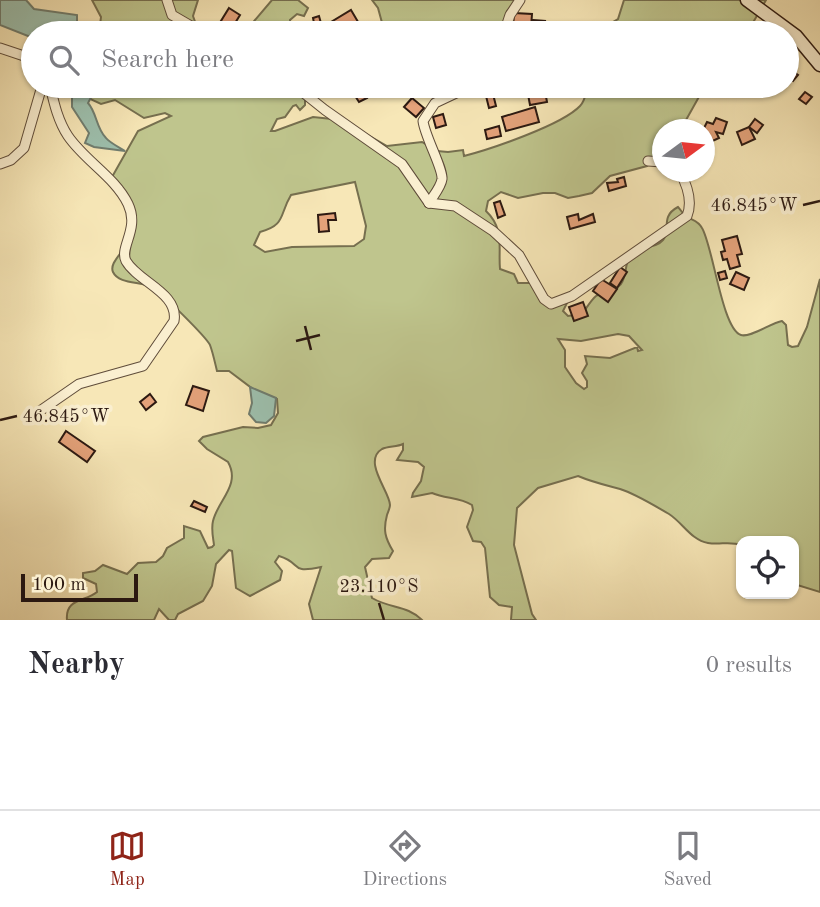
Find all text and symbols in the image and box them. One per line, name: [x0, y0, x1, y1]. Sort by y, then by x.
search box: [21, 21, 799, 98]
icon: search: [45, 41, 83, 79]
text: Search here: [101, 47, 234, 73]
north arrow: [652, 119, 715, 182]
text: 46.845°W: [711, 197, 797, 215]
text: 46.845°W: [23, 408, 109, 426]
map controls: [736, 536, 799, 599]
button: locate: [736, 536, 799, 599]
scale bar: [21, 571, 138, 603]
text: 100 m: [32, 576, 85, 595]
text: 23.110°S: [340, 578, 418, 596]
text: Nearby: [28, 650, 125, 680]
text: 0 results: [706, 654, 792, 677]
tab: Map: [108, 827, 146, 892]
tab: Directions: [363, 827, 447, 892]
tab: Saved: [663, 827, 712, 892]

